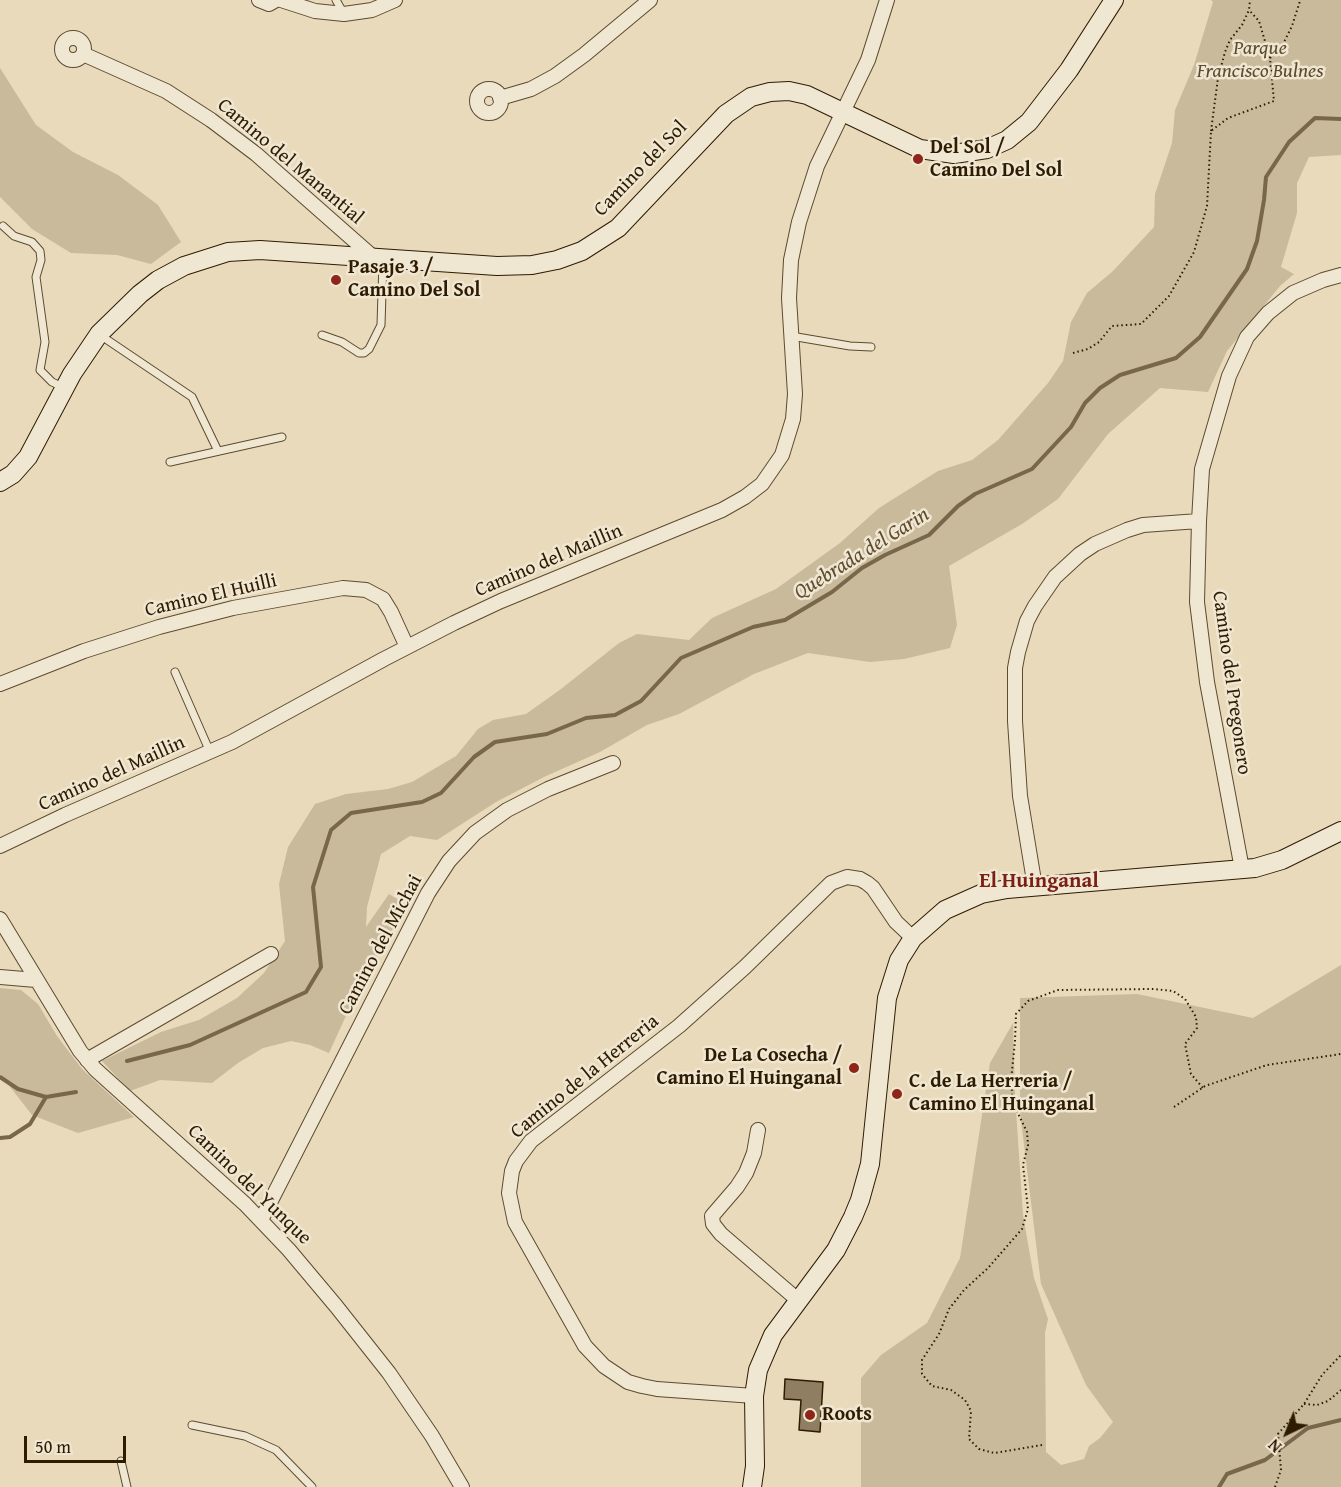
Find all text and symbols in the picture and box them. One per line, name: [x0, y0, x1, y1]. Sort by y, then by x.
park label: Parque Francisco Bulnes: [1197, 37, 1323, 84]
street label: Camino del Manantial: [212, 94, 368, 230]
street label: Camino del Sol: [589, 116, 693, 222]
place label: Del Sol / Camino Del Sol: [930, 136, 1063, 183]
marker: Del Sol / Camino Del Sol: [911, 152, 925, 166]
place label: Pasaje 3 / Camino Del Sol: [348, 256, 481, 303]
marker: Pasaje 3 / Camino Del Sol: [329, 273, 343, 287]
water label: Quebrada del Garin: [790, 502, 934, 606]
street label: Camino del Maillin: [472, 519, 626, 603]
street label: Camino El Huilli: [143, 569, 279, 623]
street label: Camino del Pregonero: [1206, 590, 1256, 776]
street label: Camino del Maillin: [35, 731, 189, 817]
district label: El Huinganal: [979, 869, 1099, 895]
street label: Camino del Michai: [334, 871, 428, 1019]
street label: Camino de la Herreria: [506, 1010, 664, 1144]
place label: De La Cosecha / Camino El Huinganal: [657, 1044, 842, 1091]
marker: De La Cosecha / Camino El Huinganal: [847, 1061, 861, 1075]
place label: C. de La Herreria / Camino El Huinganal: [909, 1070, 1094, 1117]
marker: C. de La Herreria / Camino El Huinganal: [890, 1087, 904, 1101]
street label: Camino del Yunque: [182, 1120, 316, 1250]
place label: Roots: [822, 1403, 872, 1427]
north arrow: [1257, 1403, 1317, 1463]
marker: Roots: [803, 1408, 817, 1422]
scale bar: [27, 1424, 129, 1462]
text: 50 m: [35, 1433, 71, 1460]
text: N: [1263, 1434, 1287, 1459]

